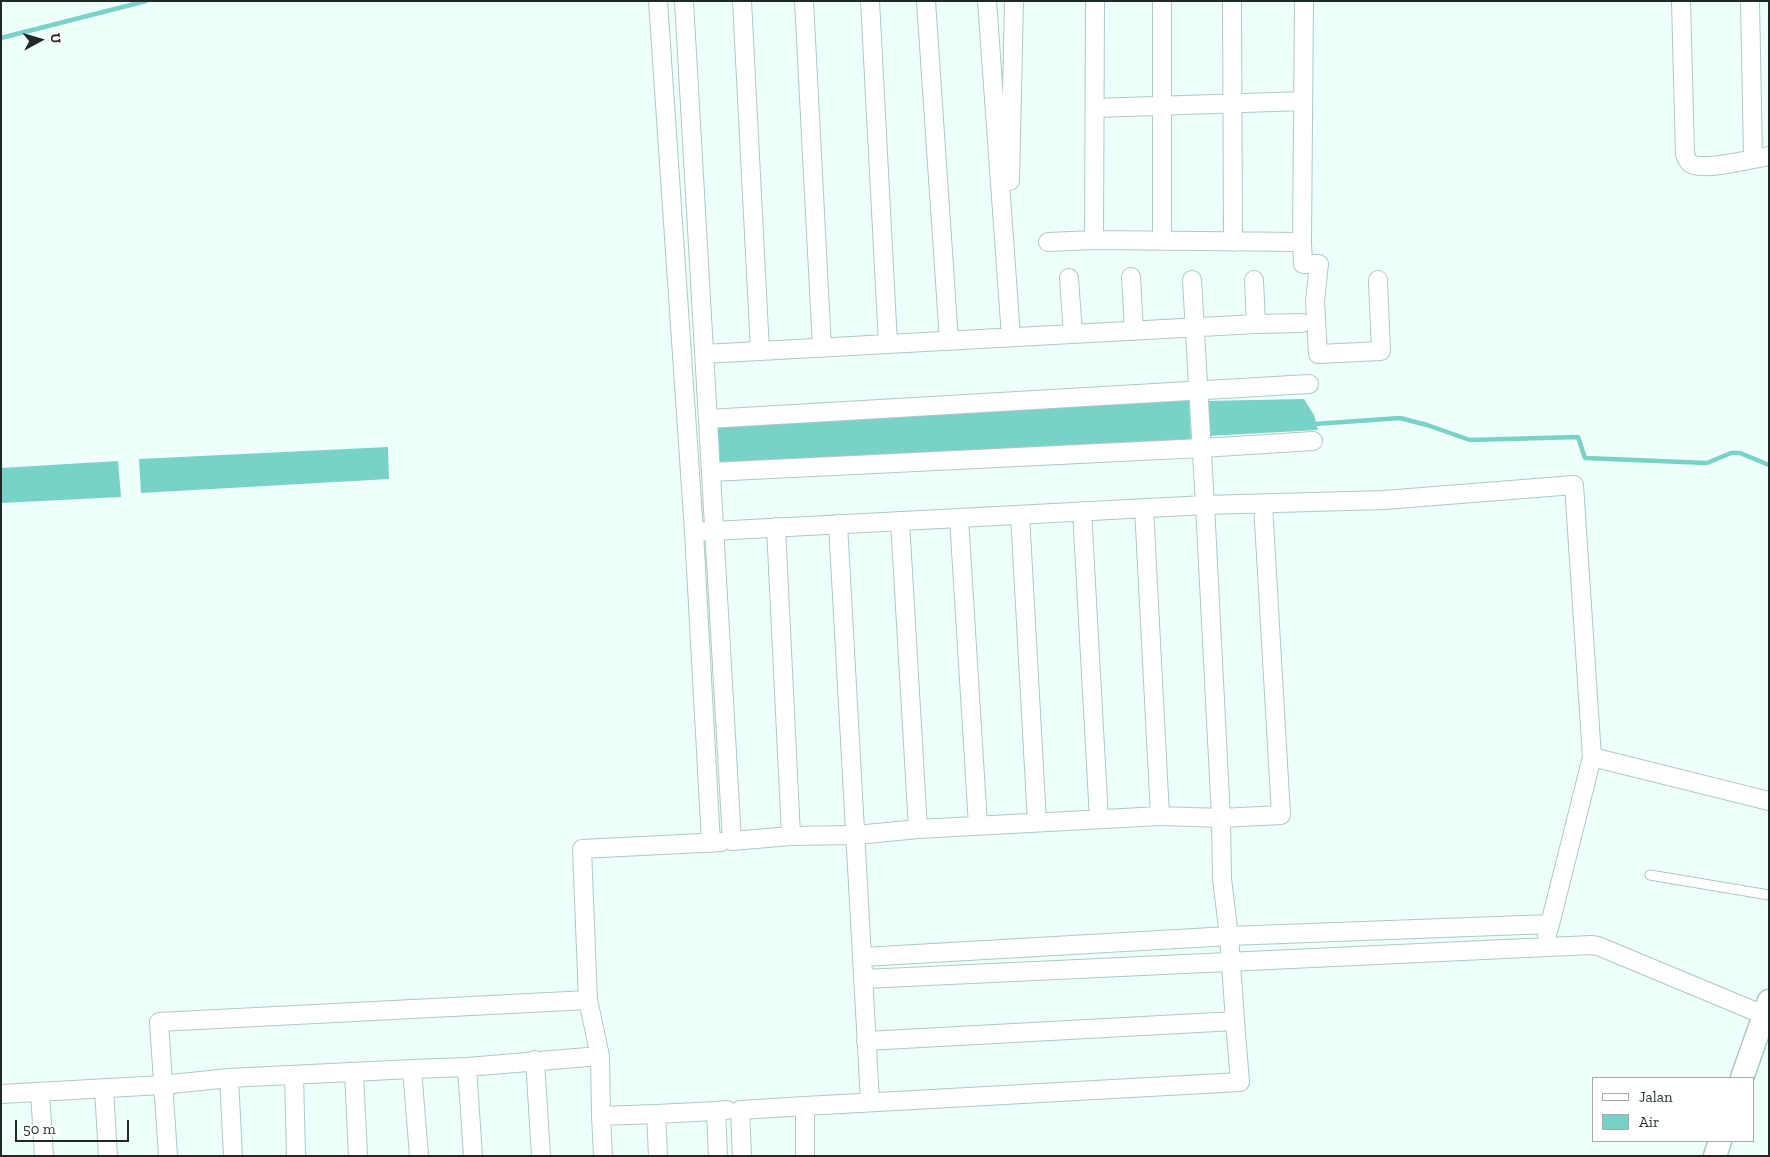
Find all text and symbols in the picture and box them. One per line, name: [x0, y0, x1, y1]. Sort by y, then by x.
north arrow: [15, 15, 65, 65]
text: U: [46, 32, 64, 44]
legend: [1592, 1077, 1755, 1142]
text: Jalan: [1639, 1088, 1673, 1106]
scale bar: [18, 1110, 131, 1142]
text: Air: [1639, 1113, 1659, 1131]
text: 50 m: [23, 1120, 56, 1138]

